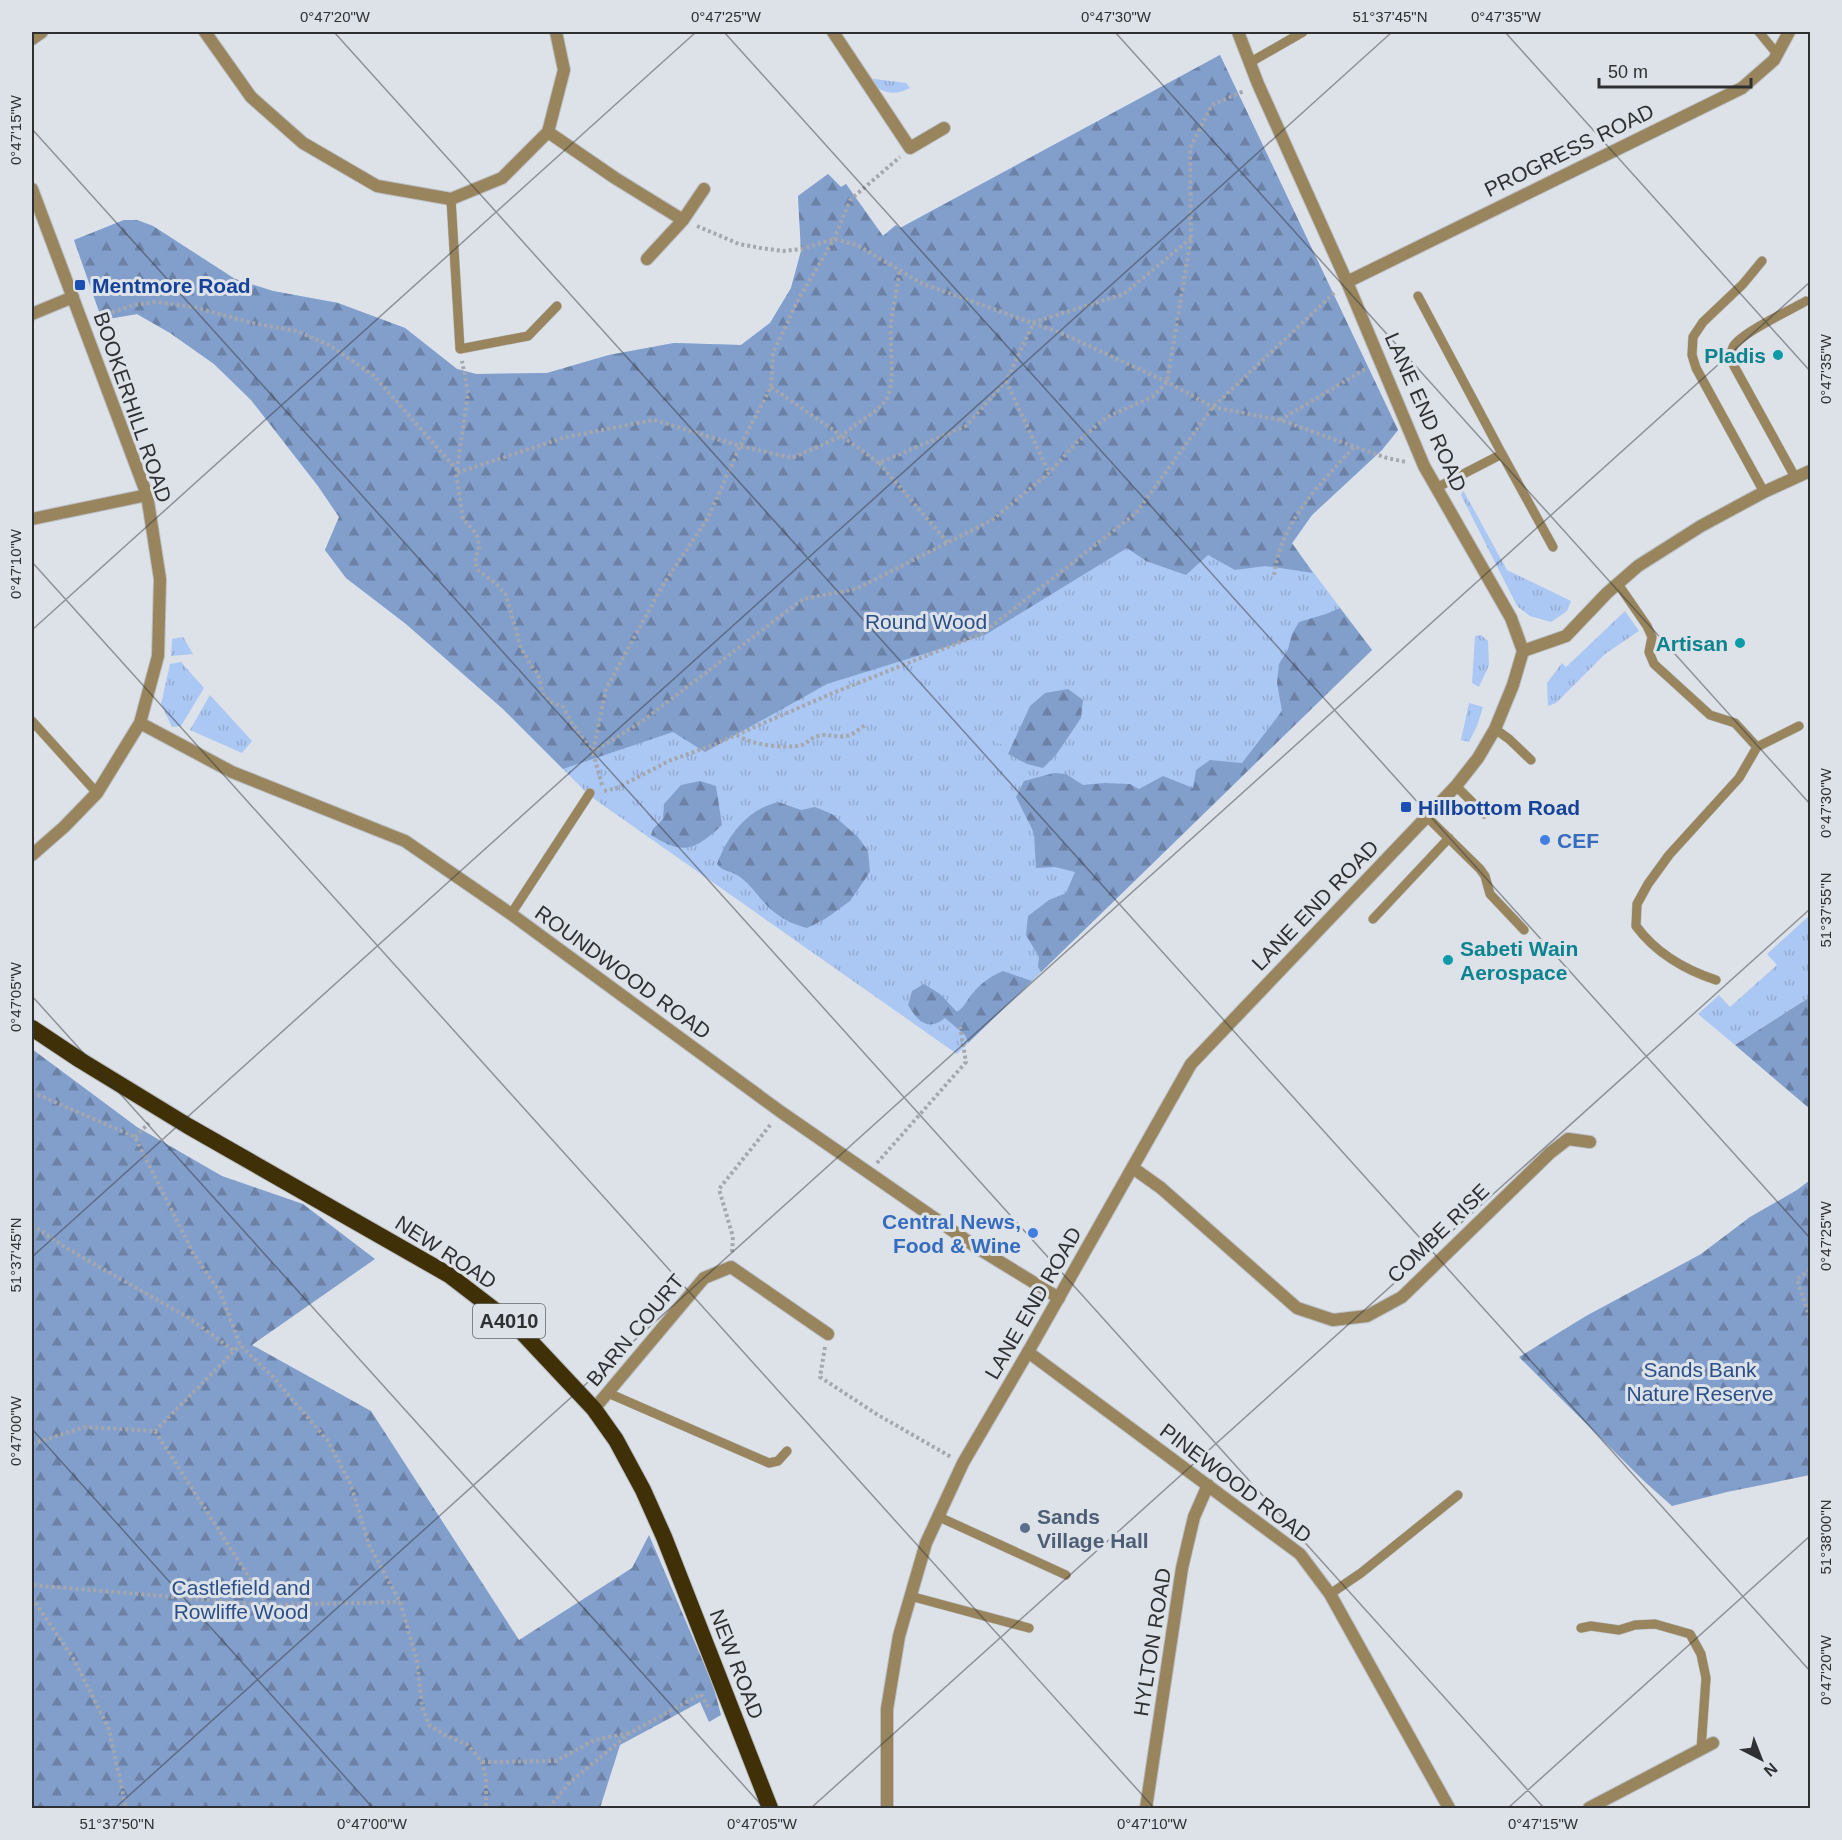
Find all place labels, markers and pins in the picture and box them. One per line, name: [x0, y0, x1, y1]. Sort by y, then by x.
place label: Mentmore Road: [92, 274, 251, 297]
marker: Mentmore Road: [73, 278, 87, 292]
place label: Pladis: [1704, 344, 1766, 367]
marker: Pladis: [1771, 348, 1785, 362]
place label: Artisan: [1656, 632, 1728, 655]
marker: Artisan: [1733, 636, 1747, 650]
place label: Hillbottom Road: [1418, 796, 1580, 819]
marker: Hillbottom Road: [1399, 800, 1413, 814]
place label: CEF: [1557, 829, 1599, 852]
marker: CEF: [1538, 833, 1552, 847]
place label: Sabeti Wain Aerospace: [1460, 937, 1578, 984]
marker: Sabeti Wain Aerospace: [1441, 953, 1455, 967]
place label: Central News, Food & Wine: [882, 1210, 1021, 1257]
marker: Central News, Food & Wine: [1026, 1226, 1040, 1240]
place label: Sands Village Hall: [1037, 1505, 1149, 1552]
marker: Sands Village Hall: [1018, 1521, 1032, 1535]

